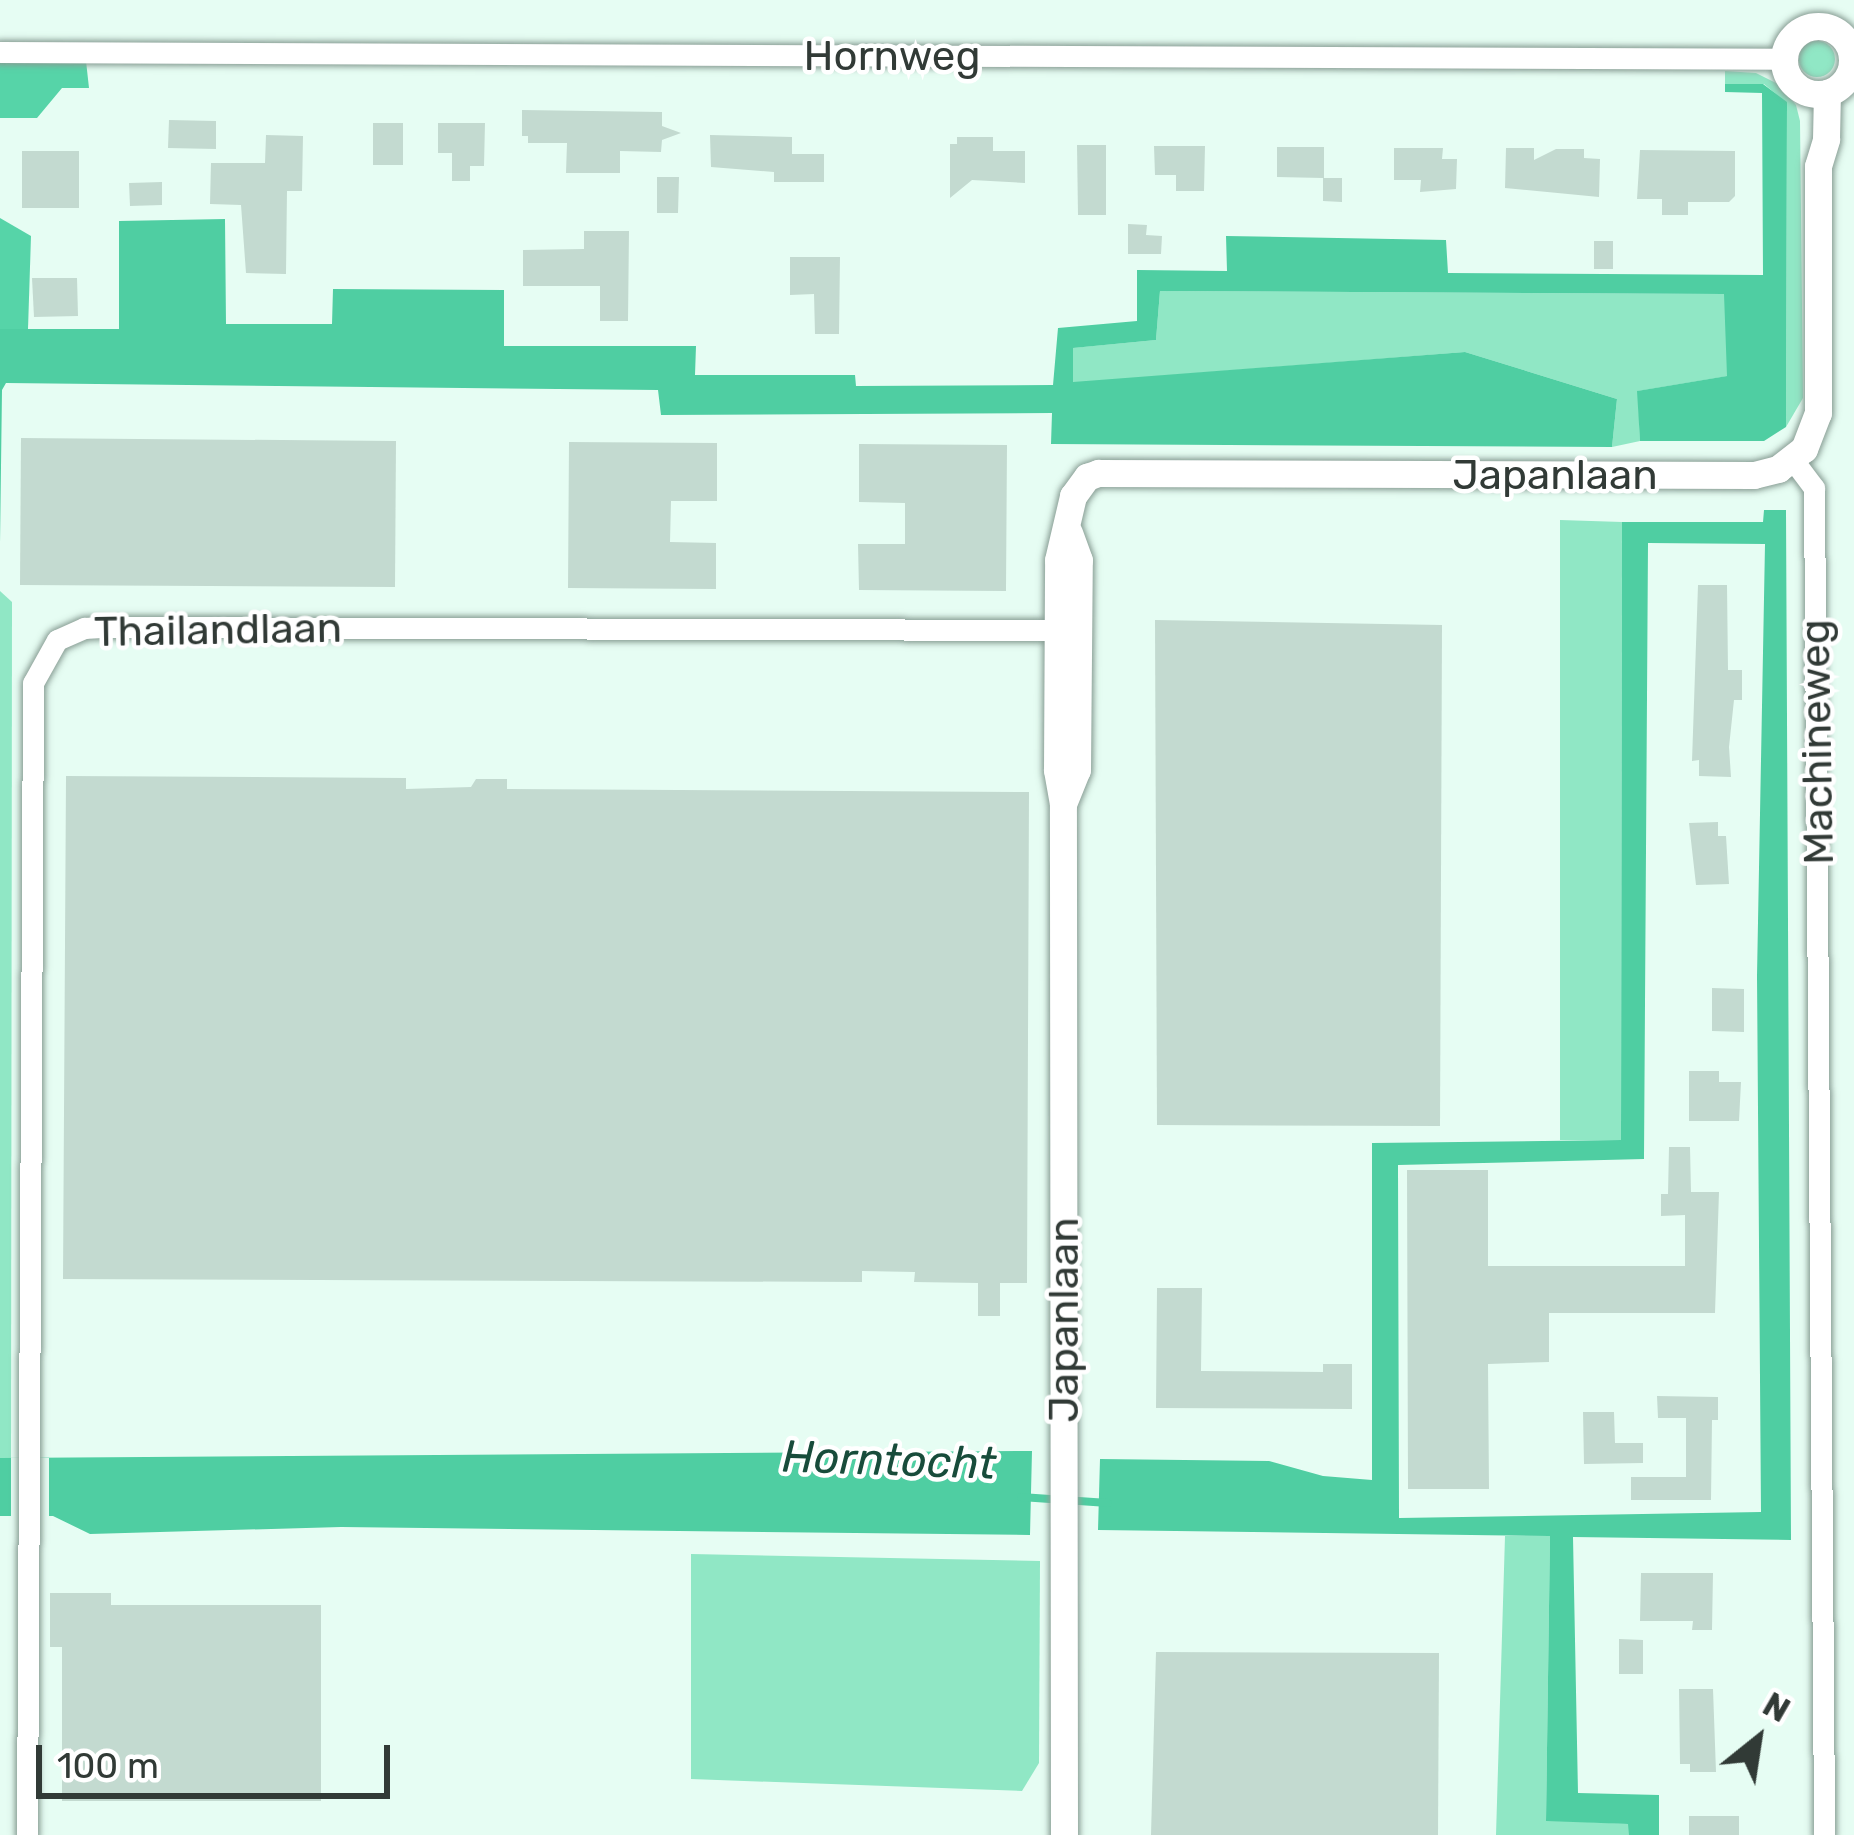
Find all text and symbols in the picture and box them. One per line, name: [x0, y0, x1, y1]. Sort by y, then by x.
street label: Hornweg: [804, 31, 980, 81]
street label: Japanlaan: [1452, 450, 1658, 500]
street label: Thailandlaan: [93, 603, 343, 657]
street label: Machineweg: [1790, 619, 1844, 865]
street label: Japanlaan: [1039, 1217, 1089, 1423]
water label: Horntocht: [781, 1429, 997, 1491]
north arrow: [1698, 1679, 1818, 1799]
text: N: [1756, 1685, 1796, 1730]
scale bar: [42, 1721, 396, 1795]
text: 100 m: [57, 1744, 159, 1787]

